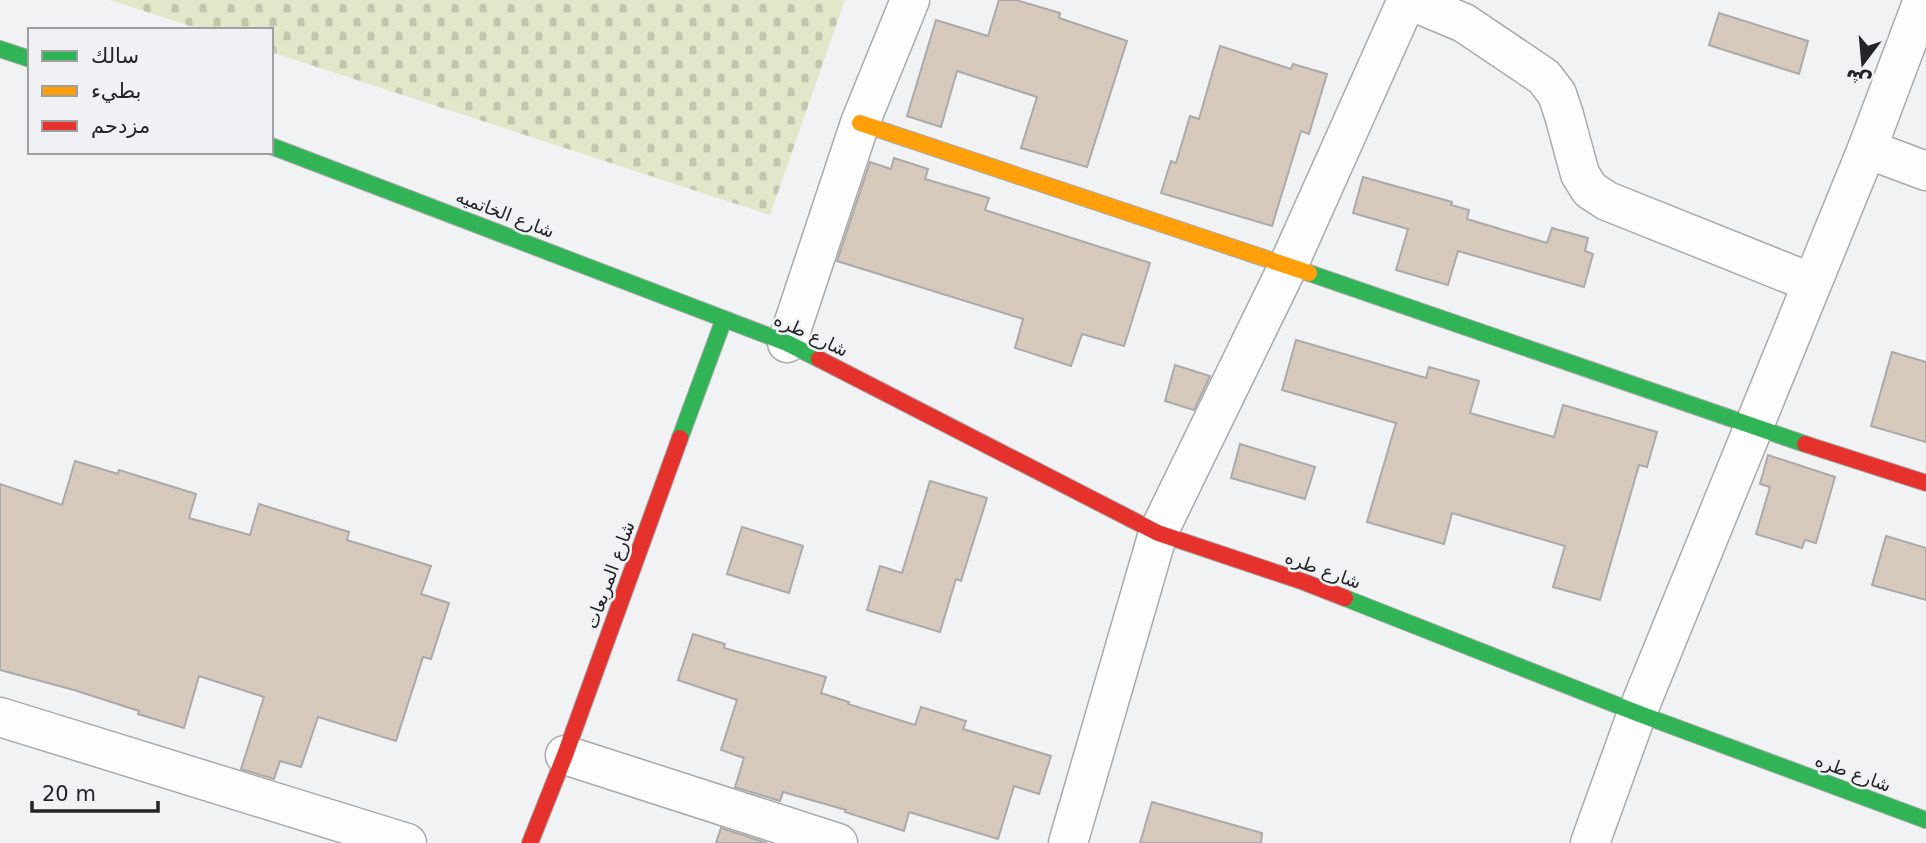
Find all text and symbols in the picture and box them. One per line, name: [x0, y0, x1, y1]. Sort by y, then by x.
legend: [28, 28, 273, 154]
north arrow: [1828, 28, 1898, 98]
text: سالك: [91, 44, 139, 68]
text: ش: [1843, 64, 1874, 94]
text: بطيء: [91, 79, 141, 103]
text: مزدحم: [91, 114, 150, 139]
street label: شارع الخاتميه: [453, 185, 557, 243]
street label: شارع طره: [770, 308, 852, 362]
street label: شارع المربعات: [580, 518, 640, 632]
street label: شارع طره: [1282, 546, 1364, 594]
street label: شارع طره: [1812, 749, 1894, 797]
scale bar: [32, 770, 158, 814]
text: 20 m: [42, 782, 96, 806]

